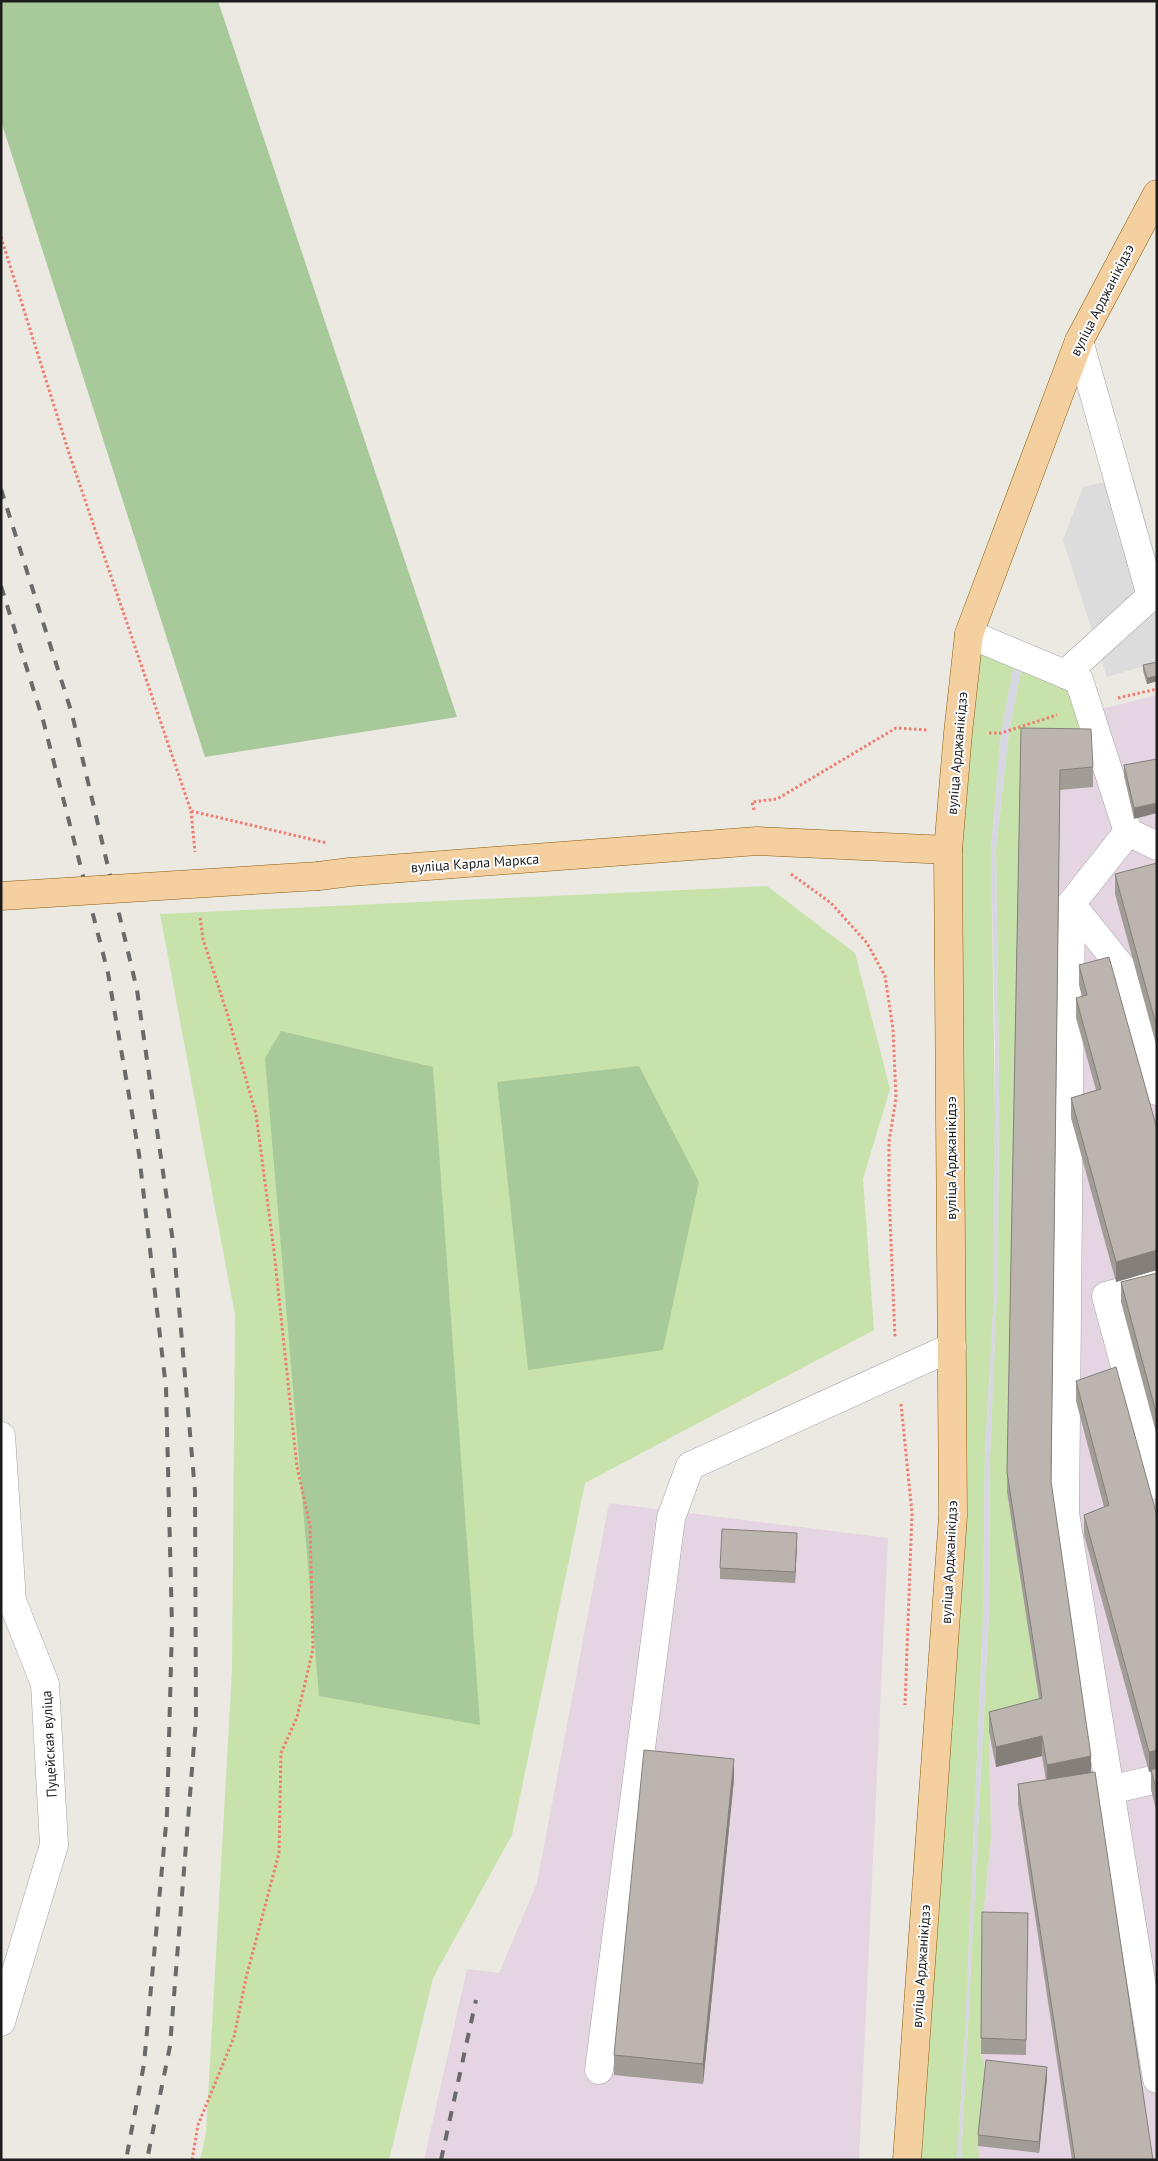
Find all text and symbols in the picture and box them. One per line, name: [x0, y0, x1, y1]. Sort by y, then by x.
street label: вуліца Арджанікідзэ: [1066, 241, 1138, 359]
street label: вуліца Арджанікідзэ: [943, 691, 971, 815]
street label: вуліца Карла Маркса: [410, 850, 540, 876]
street label: вуліца Арджанікідзэ: [942, 1096, 960, 1220]
street label: вуліца Арджанікідзэ: [937, 1500, 961, 1624]
street label: Пуцейская вуліца: [37, 1690, 61, 1798]
street label: вуліца Арджанікідзэ: [908, 1904, 934, 2028]

